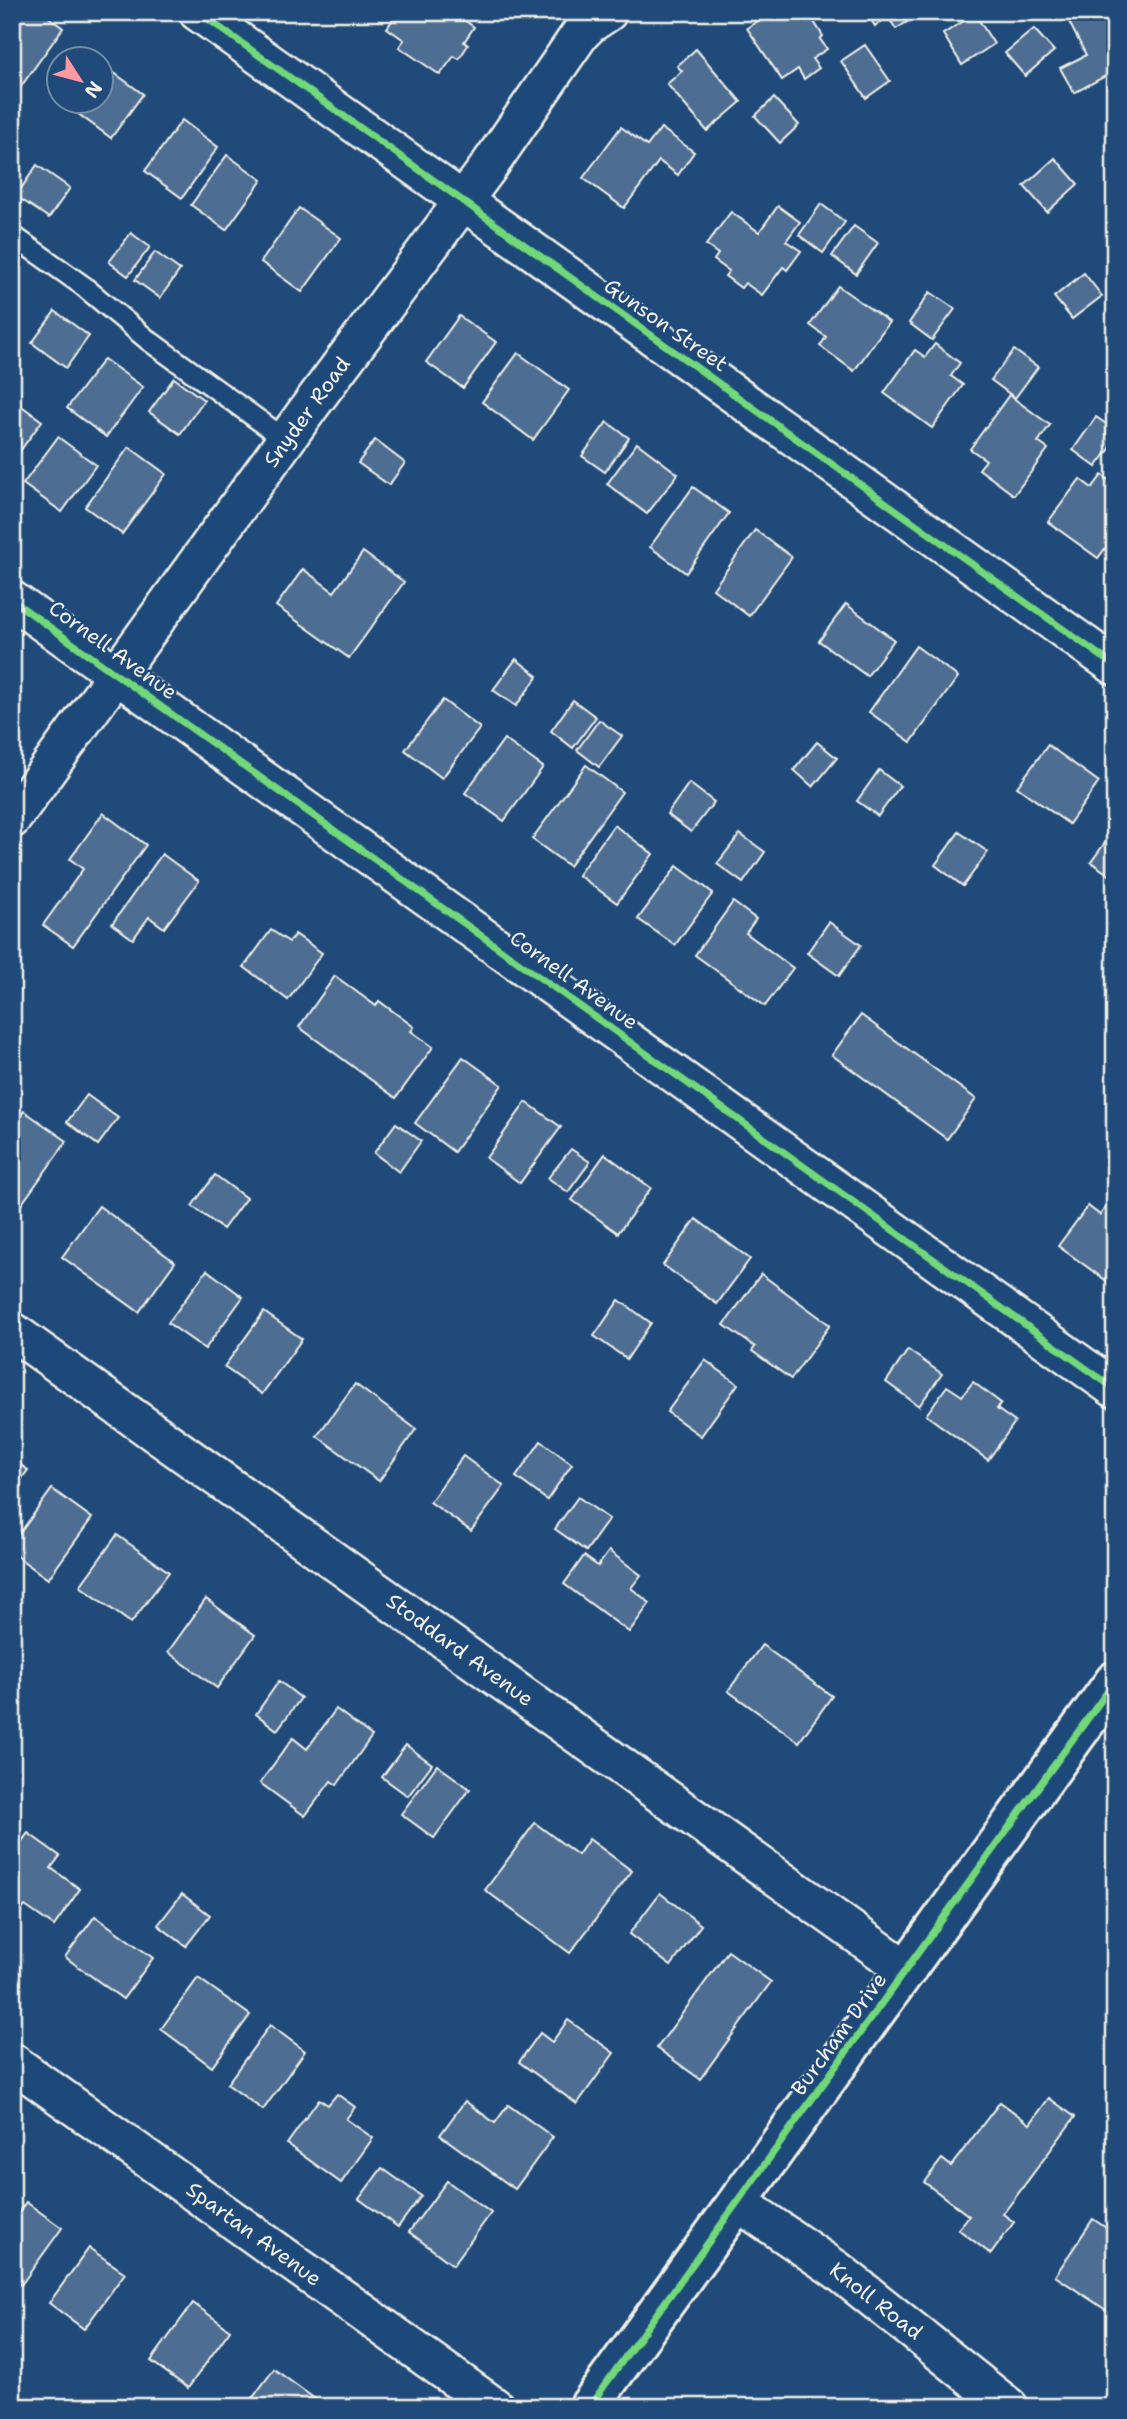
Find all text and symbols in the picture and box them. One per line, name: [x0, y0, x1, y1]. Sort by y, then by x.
north arrow: [46, 46, 116, 116]
text: N: [79, 76, 108, 103]
street label: Gunson Street: [599, 272, 733, 378]
street label: Snyder Road: [257, 351, 357, 473]
street label: Cornell Avenue: [43, 594, 183, 706]
street label: Cornell Avenue: [504, 924, 644, 1036]
street label: Stoddard Avenue: [381, 1587, 539, 1713]
street label: Burcham Drive: [785, 1967, 893, 2101]
street label: Spartan Avenue: [181, 2175, 327, 2293]
street label: Knoll Road: [824, 2256, 928, 2346]

